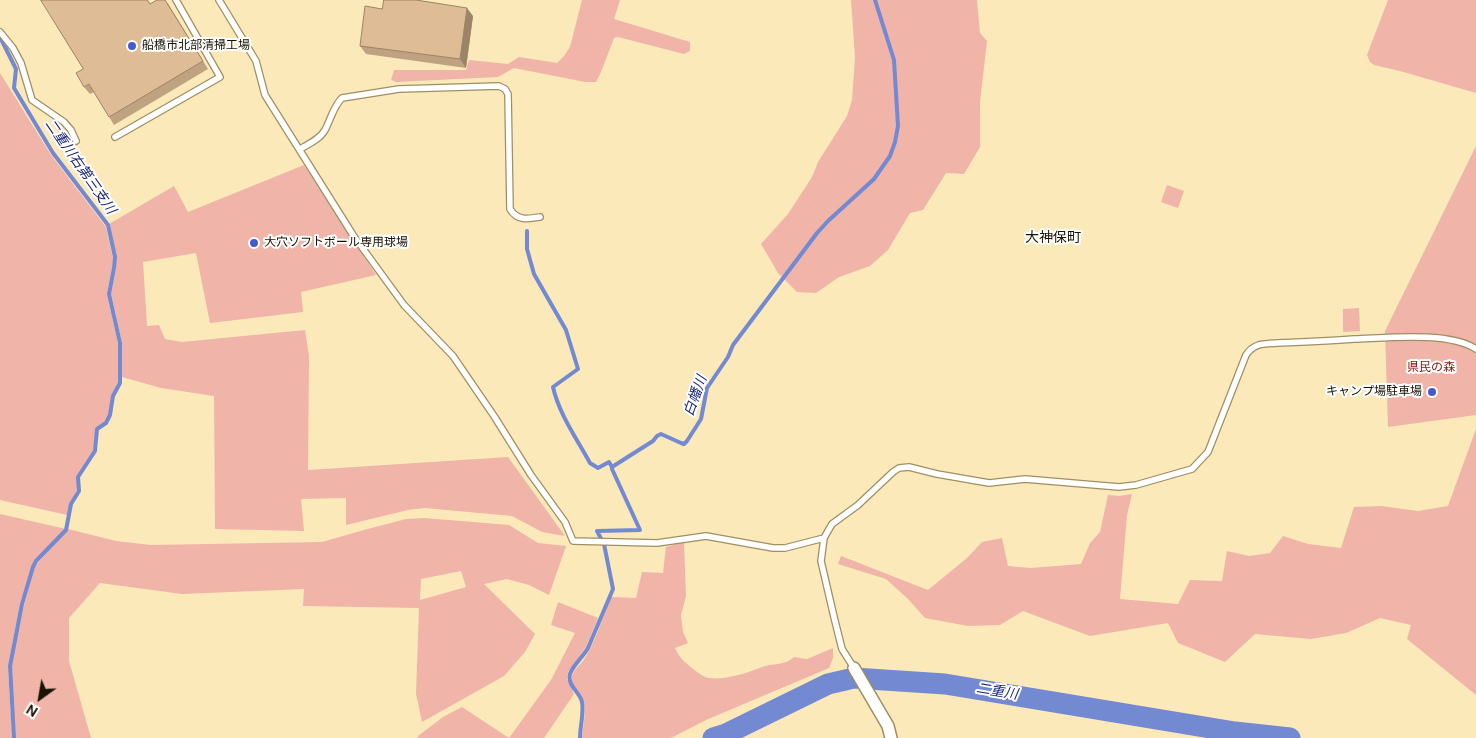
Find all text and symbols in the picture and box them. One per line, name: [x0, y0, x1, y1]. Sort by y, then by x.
place label: 船橋市北部清掃工場: [142, 39, 250, 53]
marker: 船橋市北部清掃工場: [126, 40, 138, 52]
water label: 二重川右第三支川: [41, 116, 119, 218]
district label: 大神保町: [1025, 230, 1081, 246]
place label: 大穴ソフトボール専用球場: [264, 236, 408, 250]
marker: 大穴ソフトボール専用球場: [248, 237, 260, 249]
park label: 県民の森: [1407, 361, 1455, 375]
water label: 白幡川: [681, 373, 711, 419]
place label: キャンプ場駐車場: [1326, 385, 1422, 399]
marker: キャンプ場駐車場: [1426, 386, 1438, 398]
north arrow: [15, 673, 65, 723]
water label: 二重川: [975, 680, 1019, 704]
text: N: [23, 700, 41, 721]

